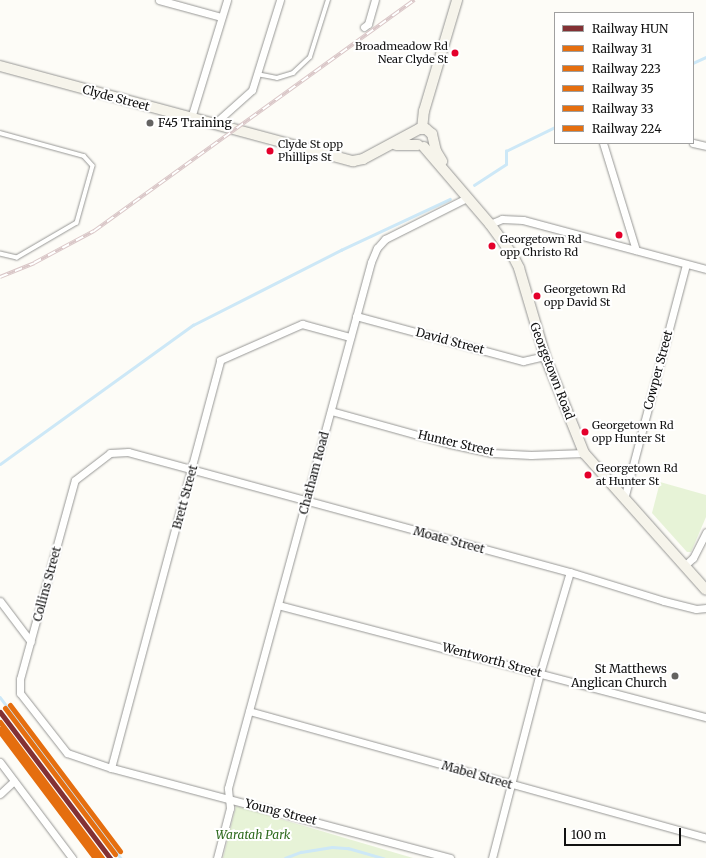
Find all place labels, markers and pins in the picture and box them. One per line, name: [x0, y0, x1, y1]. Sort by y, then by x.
place label: Broadmeadow Rd Near Clyde St: [355, 40, 448, 66]
marker: Broadmeadow Rd Near Clyde St: [450, 48, 460, 58]
place label: F45 Training: [158, 116, 232, 130]
marker: F45 Training: [145, 118, 155, 128]
place label: Clyde St opp Phillips St: [278, 138, 343, 164]
marker: Clyde St opp Phillips St: [265, 146, 275, 156]
unlabelled marker: [614, 230, 624, 240]
place label: Georgetown Rd opp Christo Rd: [500, 233, 582, 259]
marker: Georgetown Rd opp Christo Rd: [487, 241, 497, 251]
place label: Georgetown Rd opp David St: [544, 283, 626, 309]
marker: Georgetown Rd opp David St: [532, 291, 542, 301]
place label: Georgetown Rd opp Hunter St: [592, 419, 674, 445]
marker: Georgetown Rd opp Hunter St: [580, 427, 590, 437]
place label: Georgetown Rd at Hunter St: [596, 462, 678, 488]
marker: Georgetown Rd at Hunter St: [583, 470, 593, 480]
place label: St Matthews Anglican Church: [571, 662, 667, 690]
marker: St Matthews Anglican Church: [670, 671, 680, 681]

